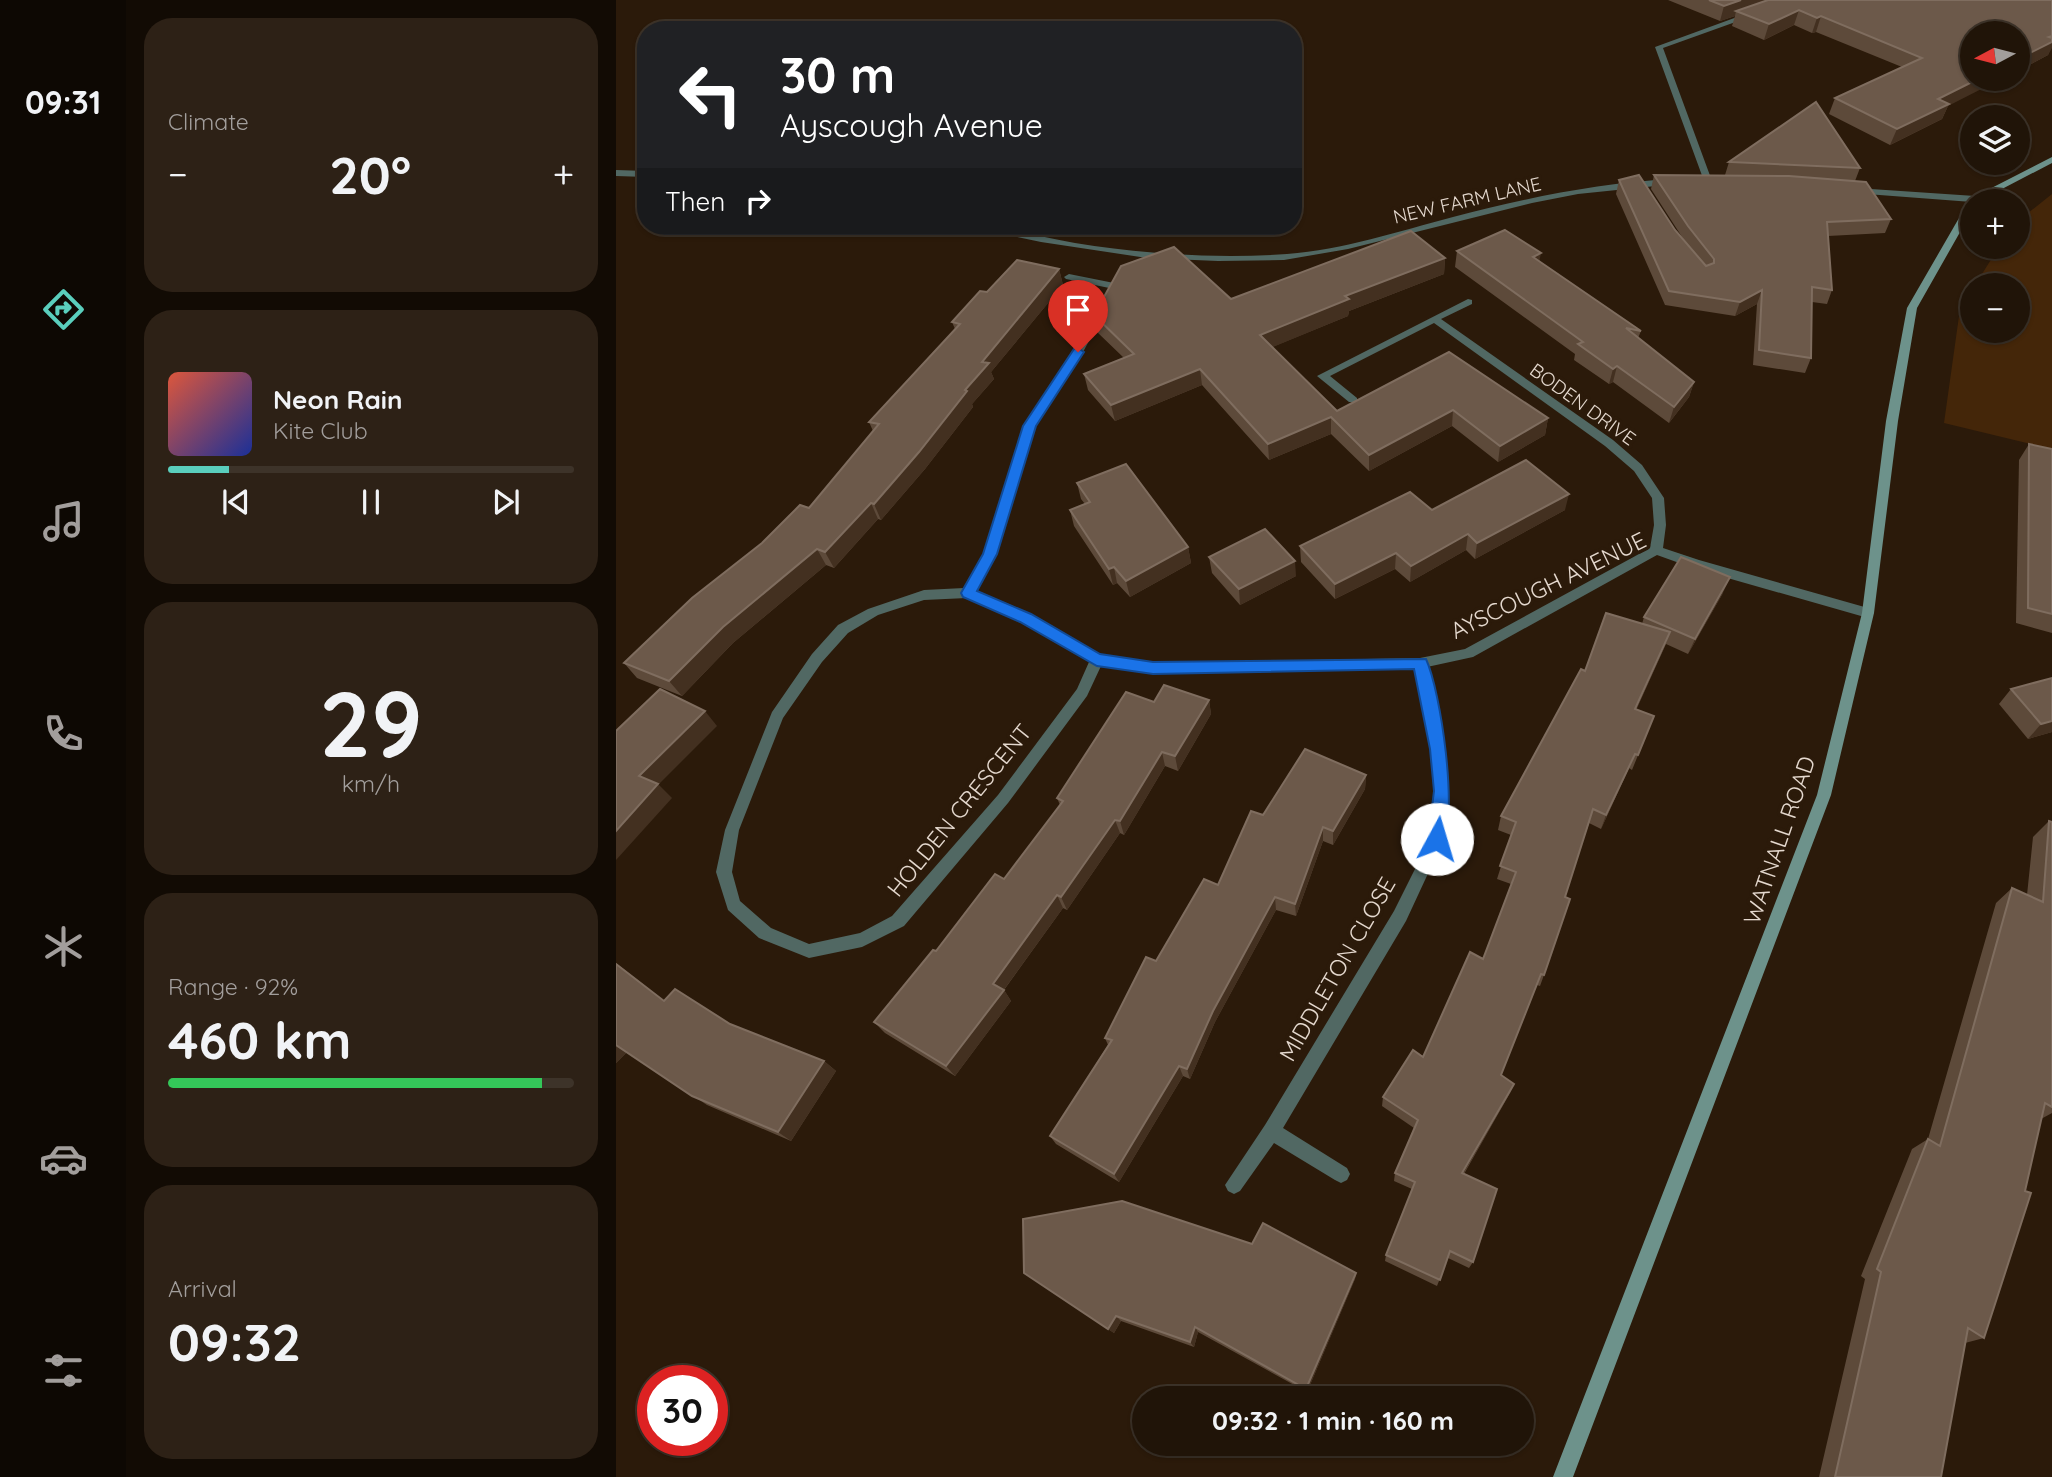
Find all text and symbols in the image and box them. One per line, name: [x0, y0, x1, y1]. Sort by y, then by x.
north arrow: [1960, 21, 2030, 91]
map controls: [1960, 21, 2030, 343]
text: 30 m: [780, 44, 895, 105]
icon: left: [665, 49, 756, 140]
text: 09:31: [25, 82, 101, 122]
text: Ayscough Avenue: [780, 105, 1043, 145]
button: layers: [1960, 105, 2030, 175]
text: Climate: [168, 107, 249, 136]
text: 20°: [329, 142, 411, 207]
text: −: [168, 150, 188, 198]
text: +: [553, 150, 574, 198]
street label: NEW FARM LANE: [1391, 171, 1543, 229]
icon: right: [739, 182, 777, 220]
text: Then: [665, 185, 725, 218]
button: +: [1960, 189, 2030, 259]
button: −: [1960, 273, 2030, 343]
pin: [1048, 280, 1108, 352]
icon: directions: [39, 285, 88, 334]
icon: arrive: [1059, 291, 1097, 329]
street label: BODEN DRIVE: [1525, 358, 1641, 450]
text: Neon Rain: [273, 383, 402, 416]
text: Kite Club: [273, 416, 368, 445]
icon: previous: [217, 483, 255, 521]
icon: pause: [352, 483, 390, 521]
icon: next: [487, 483, 525, 521]
icon: music: [39, 497, 88, 546]
street label: AYSCOUGH AVENUE: [1445, 525, 1651, 645]
text: 29: [319, 666, 423, 780]
icon: phone: [39, 709, 88, 758]
street label: HOLDEN CRESCENT: [880, 718, 1038, 902]
street label: WATNALL ROAD: [1737, 752, 1821, 928]
text: km/h: [342, 769, 400, 798]
position arrow: [1400, 802, 1474, 876]
street label: MIDDLETON CLOSE: [1272, 872, 1402, 1066]
icon: climate: [39, 922, 88, 971]
text: Range · 92%: [168, 972, 298, 1001]
text: 460 km: [168, 1007, 351, 1072]
icon: car: [39, 1134, 88, 1183]
text: Arrival: [168, 1274, 237, 1303]
text: 09:32: [168, 1309, 301, 1374]
icon: filters: [39, 1346, 88, 1395]
speed limit sign: 30: [637, 1365, 728, 1456]
text: 09:32 · 1 min · 160 m: [1212, 1404, 1454, 1437]

